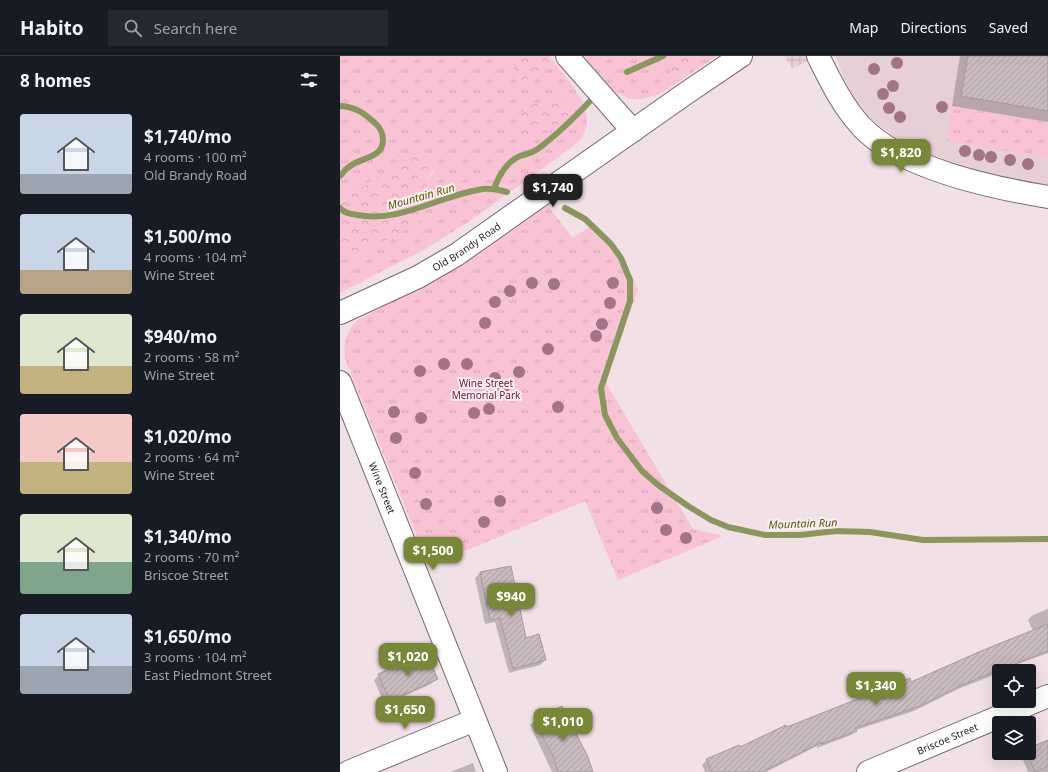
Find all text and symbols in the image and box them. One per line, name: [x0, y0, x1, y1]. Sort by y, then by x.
search box: [108, 10, 388, 46]
text: Habito: [20, 15, 84, 41]
icon: search: [122, 17, 144, 39]
text: Search here: [154, 18, 237, 38]
text: Map: [849, 18, 878, 37]
text: Directions: [900, 18, 967, 37]
text: Saved: [989, 18, 1028, 37]
text: 8 homes: [20, 69, 91, 92]
icon: filters: [298, 69, 320, 91]
text: $1,740/mo: [144, 125, 232, 148]
icon: home: [52, 130, 100, 178]
pin: $1,820: [868, 139, 934, 173]
text: $1,820: [881, 143, 921, 161]
text: 4 rooms · 100 m²: [144, 148, 247, 166]
text: Old Brandy Road: [144, 166, 247, 184]
pin: $1,740: [520, 174, 586, 208]
text: $1,740: [533, 178, 573, 196]
water label: Mountain Run: [386, 179, 456, 213]
street label: Old Brandy Road: [430, 219, 503, 274]
text: $1,500/mo: [144, 225, 232, 248]
icon: home: [52, 230, 100, 278]
text: 4 rooms · 104 m²: [144, 248, 247, 266]
text: Wine Street: [144, 266, 215, 284]
text: $940/mo: [144, 325, 217, 348]
icon: home: [52, 330, 100, 378]
text: 2 rooms · 58 m²: [144, 348, 239, 366]
text: Wine Street: [144, 366, 215, 384]
park label: Wine Street Memorial Park: [452, 376, 521, 402]
text: $1,020/mo: [144, 425, 232, 448]
icon: home: [52, 430, 100, 478]
text: 2 rooms · 64 m²: [144, 448, 239, 466]
street label: Wine Street: [366, 460, 399, 516]
text: Wine Street: [144, 466, 215, 484]
water label: Mountain Run: [768, 514, 838, 532]
text: $1,340/mo: [144, 525, 232, 548]
icon: home: [52, 530, 100, 578]
pin: $1,500: [400, 537, 466, 571]
text: $1,500: [413, 541, 453, 559]
text: 2 rooms · 70 m²: [144, 548, 239, 566]
text: Briscoe Street: [144, 566, 229, 584]
pin: $940: [487, 583, 535, 617]
text: $940: [496, 587, 526, 605]
text: $1,650/mo: [144, 625, 232, 648]
icon: home: [52, 630, 100, 678]
pin: $1,020: [375, 643, 441, 677]
text: $1,020: [388, 647, 428, 665]
text: 3 rooms · 104 m²: [144, 648, 247, 666]
map controls: [992, 664, 1036, 760]
button: locate: [992, 664, 1036, 708]
text: East Piedmont Street: [144, 666, 272, 684]
pin: $1,340: [843, 672, 909, 706]
text: $1,340: [856, 676, 896, 694]
pin: $1,650: [372, 696, 438, 730]
text: $1,650: [385, 700, 425, 718]
pin: $1,010: [530, 708, 596, 742]
text: $1,010: [543, 712, 583, 730]
button: layers: [992, 716, 1036, 760]
street label: Briscoe Street: [915, 719, 980, 758]

